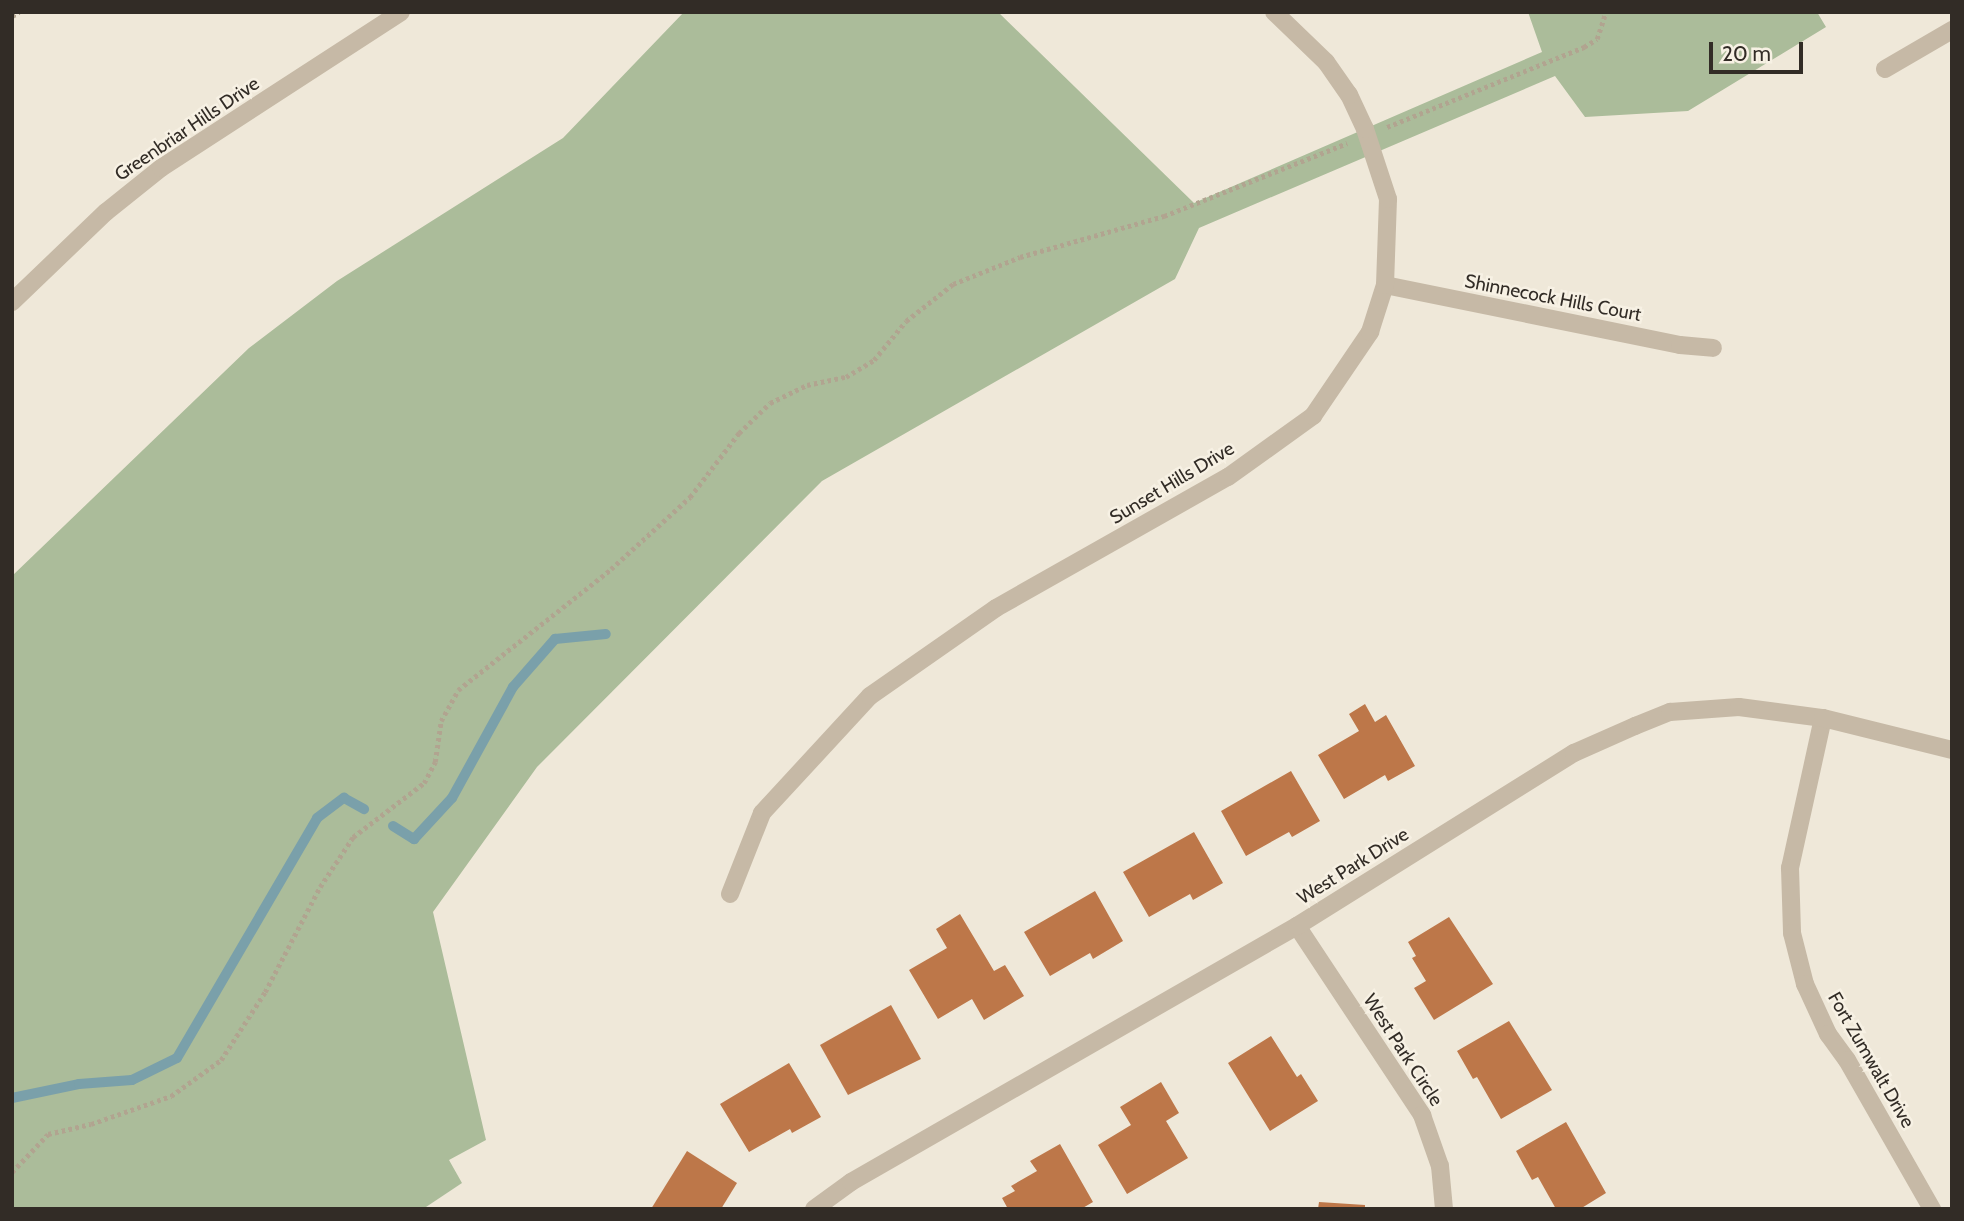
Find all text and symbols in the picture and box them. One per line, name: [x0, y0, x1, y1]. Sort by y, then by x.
scale bar: [1712, 28, 1806, 72]
text: 20 m: [1722, 41, 1771, 66]
street label: Greenbriar Hills Drive: [110, 72, 264, 186]
street label: Shinnecock Hills Court: [1463, 270, 1643, 326]
street label: Sunset Hills Drive: [1106, 437, 1238, 529]
street label: West Park Drive: [1293, 823, 1413, 909]
street label: Fort Zumwalt Drive: [1823, 988, 1919, 1132]
street label: West Park Circle: [1358, 990, 1448, 1110]

